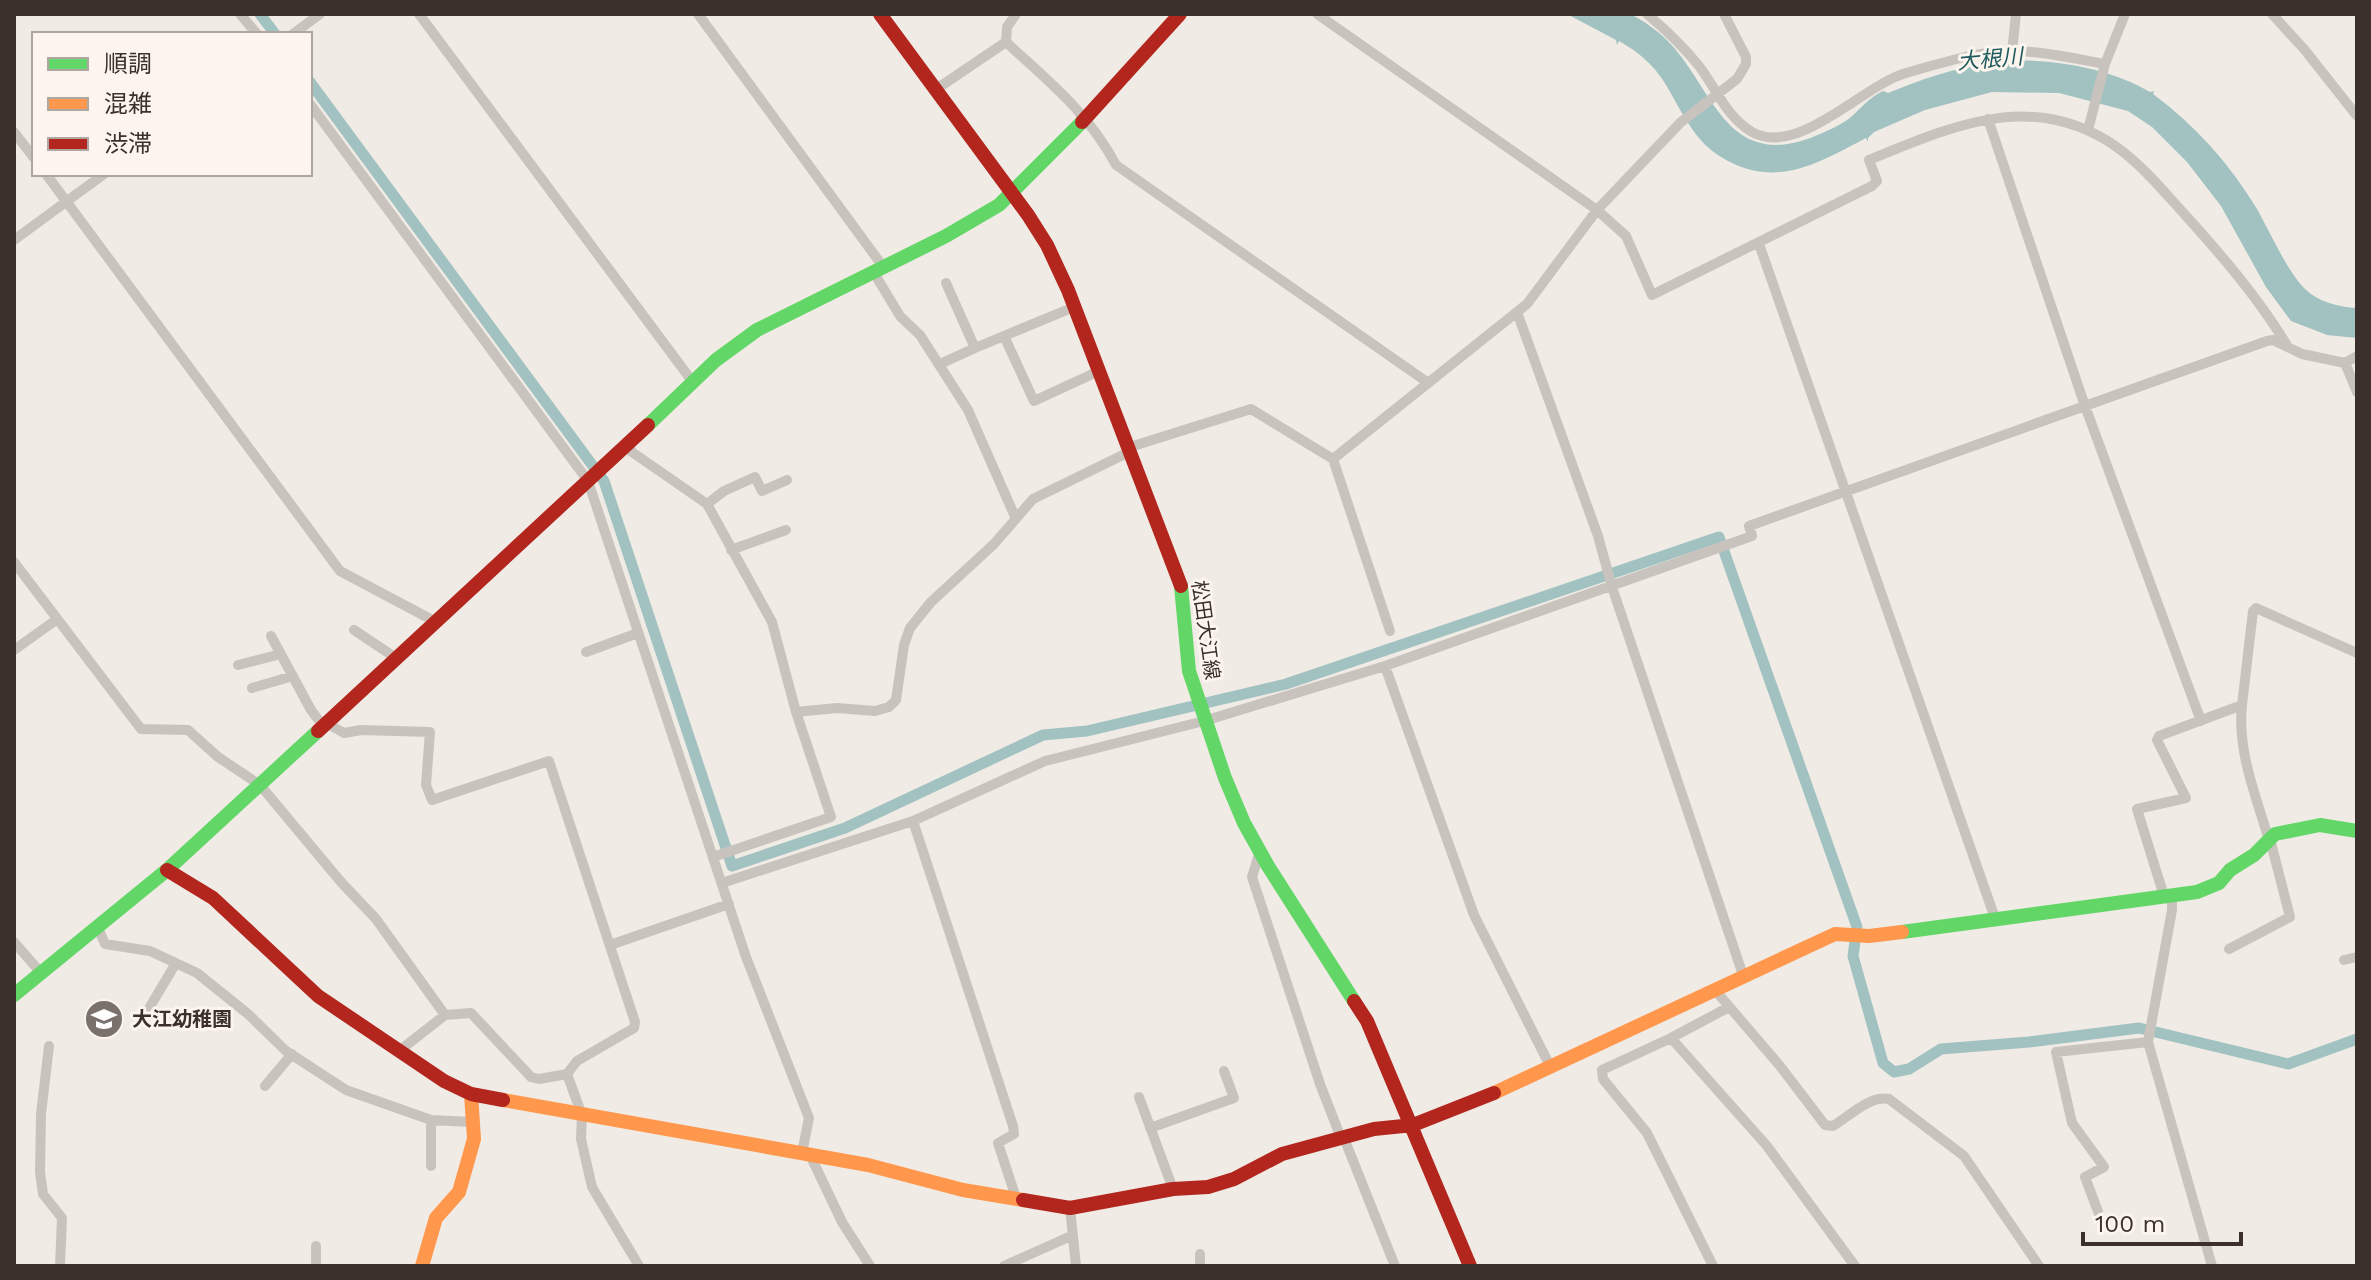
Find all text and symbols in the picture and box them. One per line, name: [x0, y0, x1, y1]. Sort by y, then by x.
legend: [32, 32, 312, 176]
water label: 大根川: [1956, 43, 2026, 74]
text: 順調: [104, 50, 152, 78]
text: 混雑: [104, 90, 152, 118]
text: 渋滞: [104, 130, 152, 158]
street label: 松田大江線: [1187, 579, 1225, 681]
school or university icon: 大江幼稚園: [83, 998, 125, 1040]
place label: 大江幼稚園: [132, 1007, 232, 1031]
scale bar: [2083, 1196, 2241, 1246]
text: 100 m: [2095, 1210, 2165, 1238]

